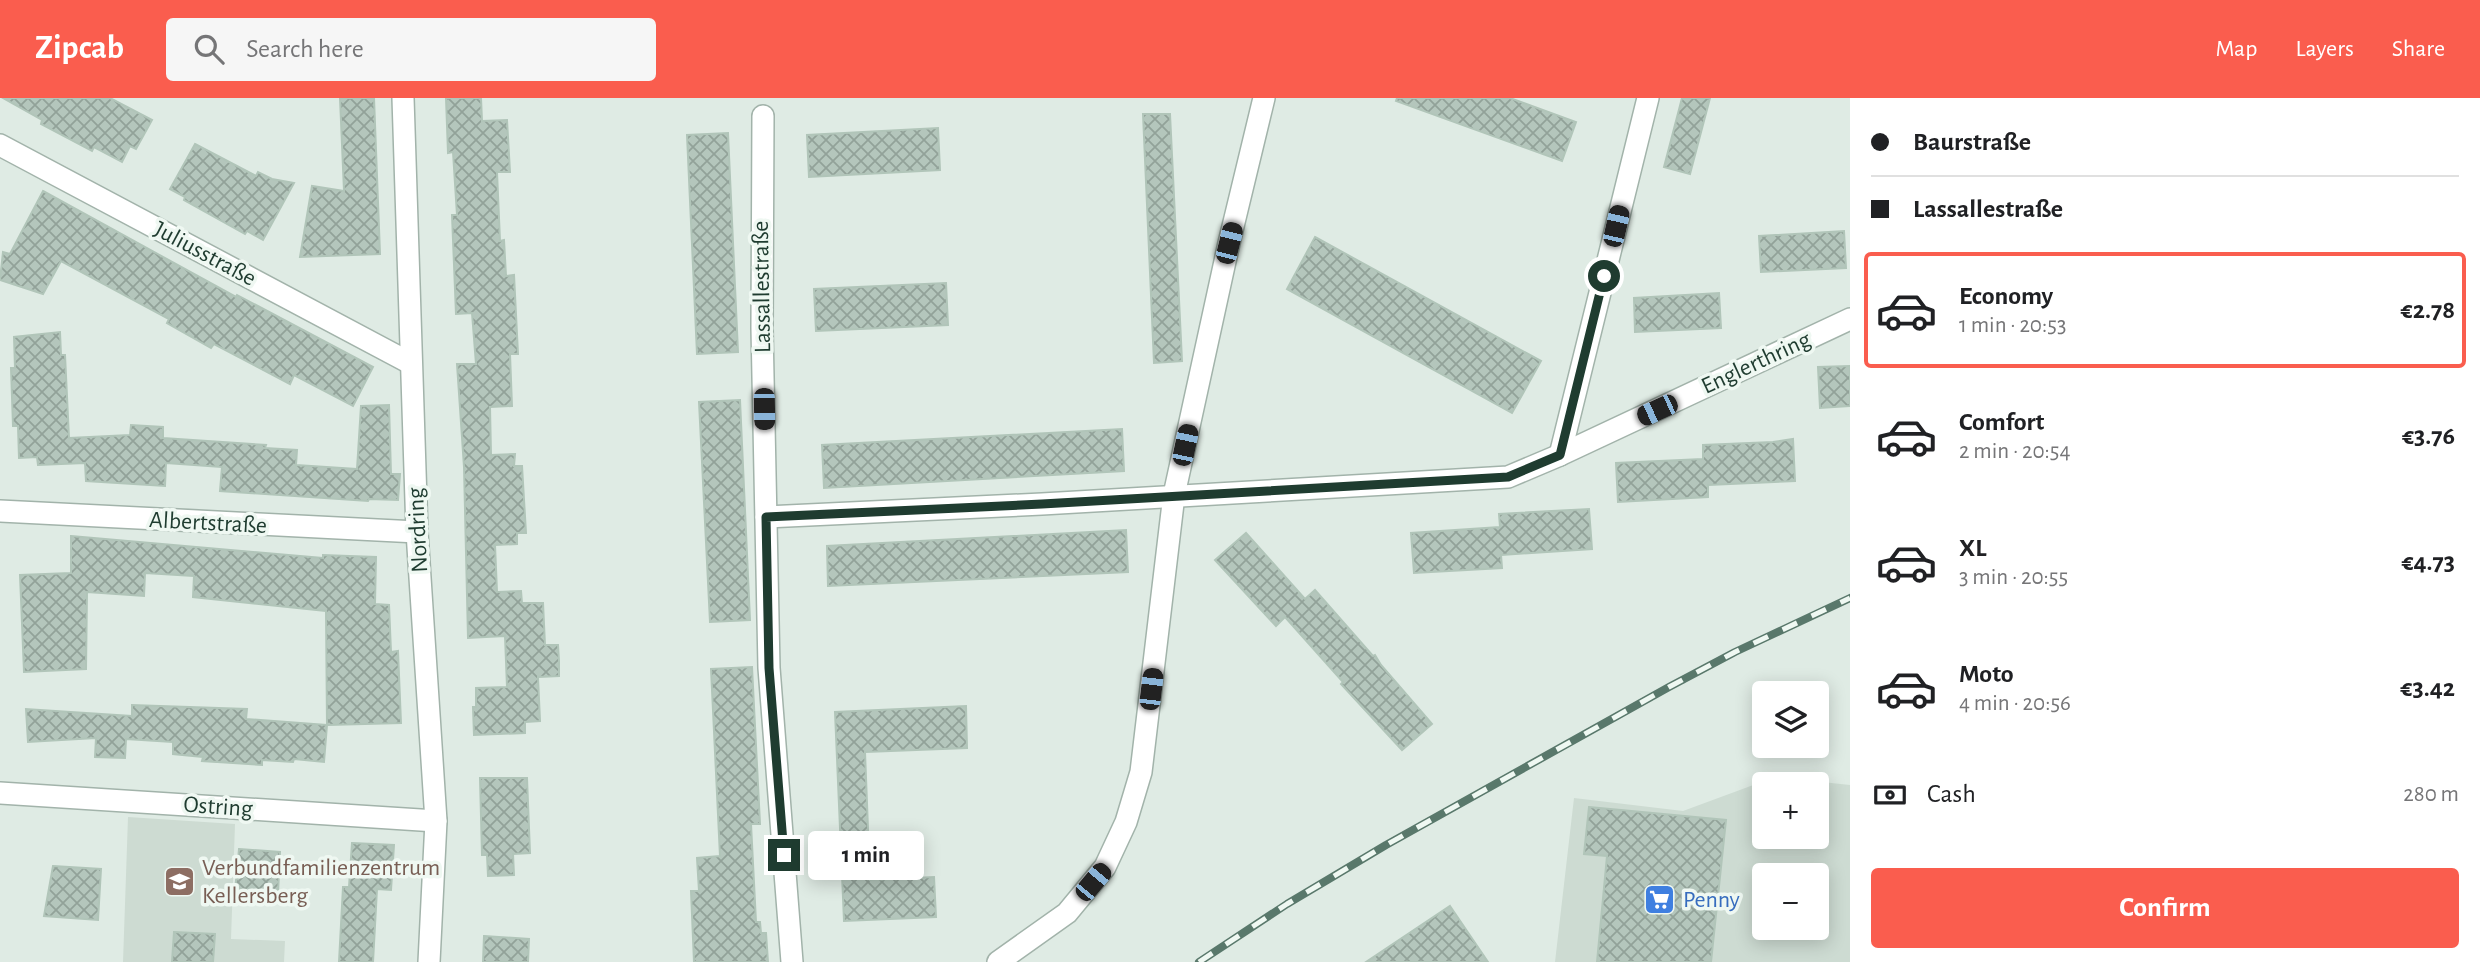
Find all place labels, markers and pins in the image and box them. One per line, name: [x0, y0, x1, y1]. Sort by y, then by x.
place label: Verbundfamilienzentrum Kellersberg: [202, 856, 440, 908]
school or university icon: Verbundfamilienzentrum Kellersberg: [162, 865, 196, 899]
supermarket icon: Penny: [1643, 883, 1677, 917]
place label: Penny: [1683, 888, 1740, 912]

